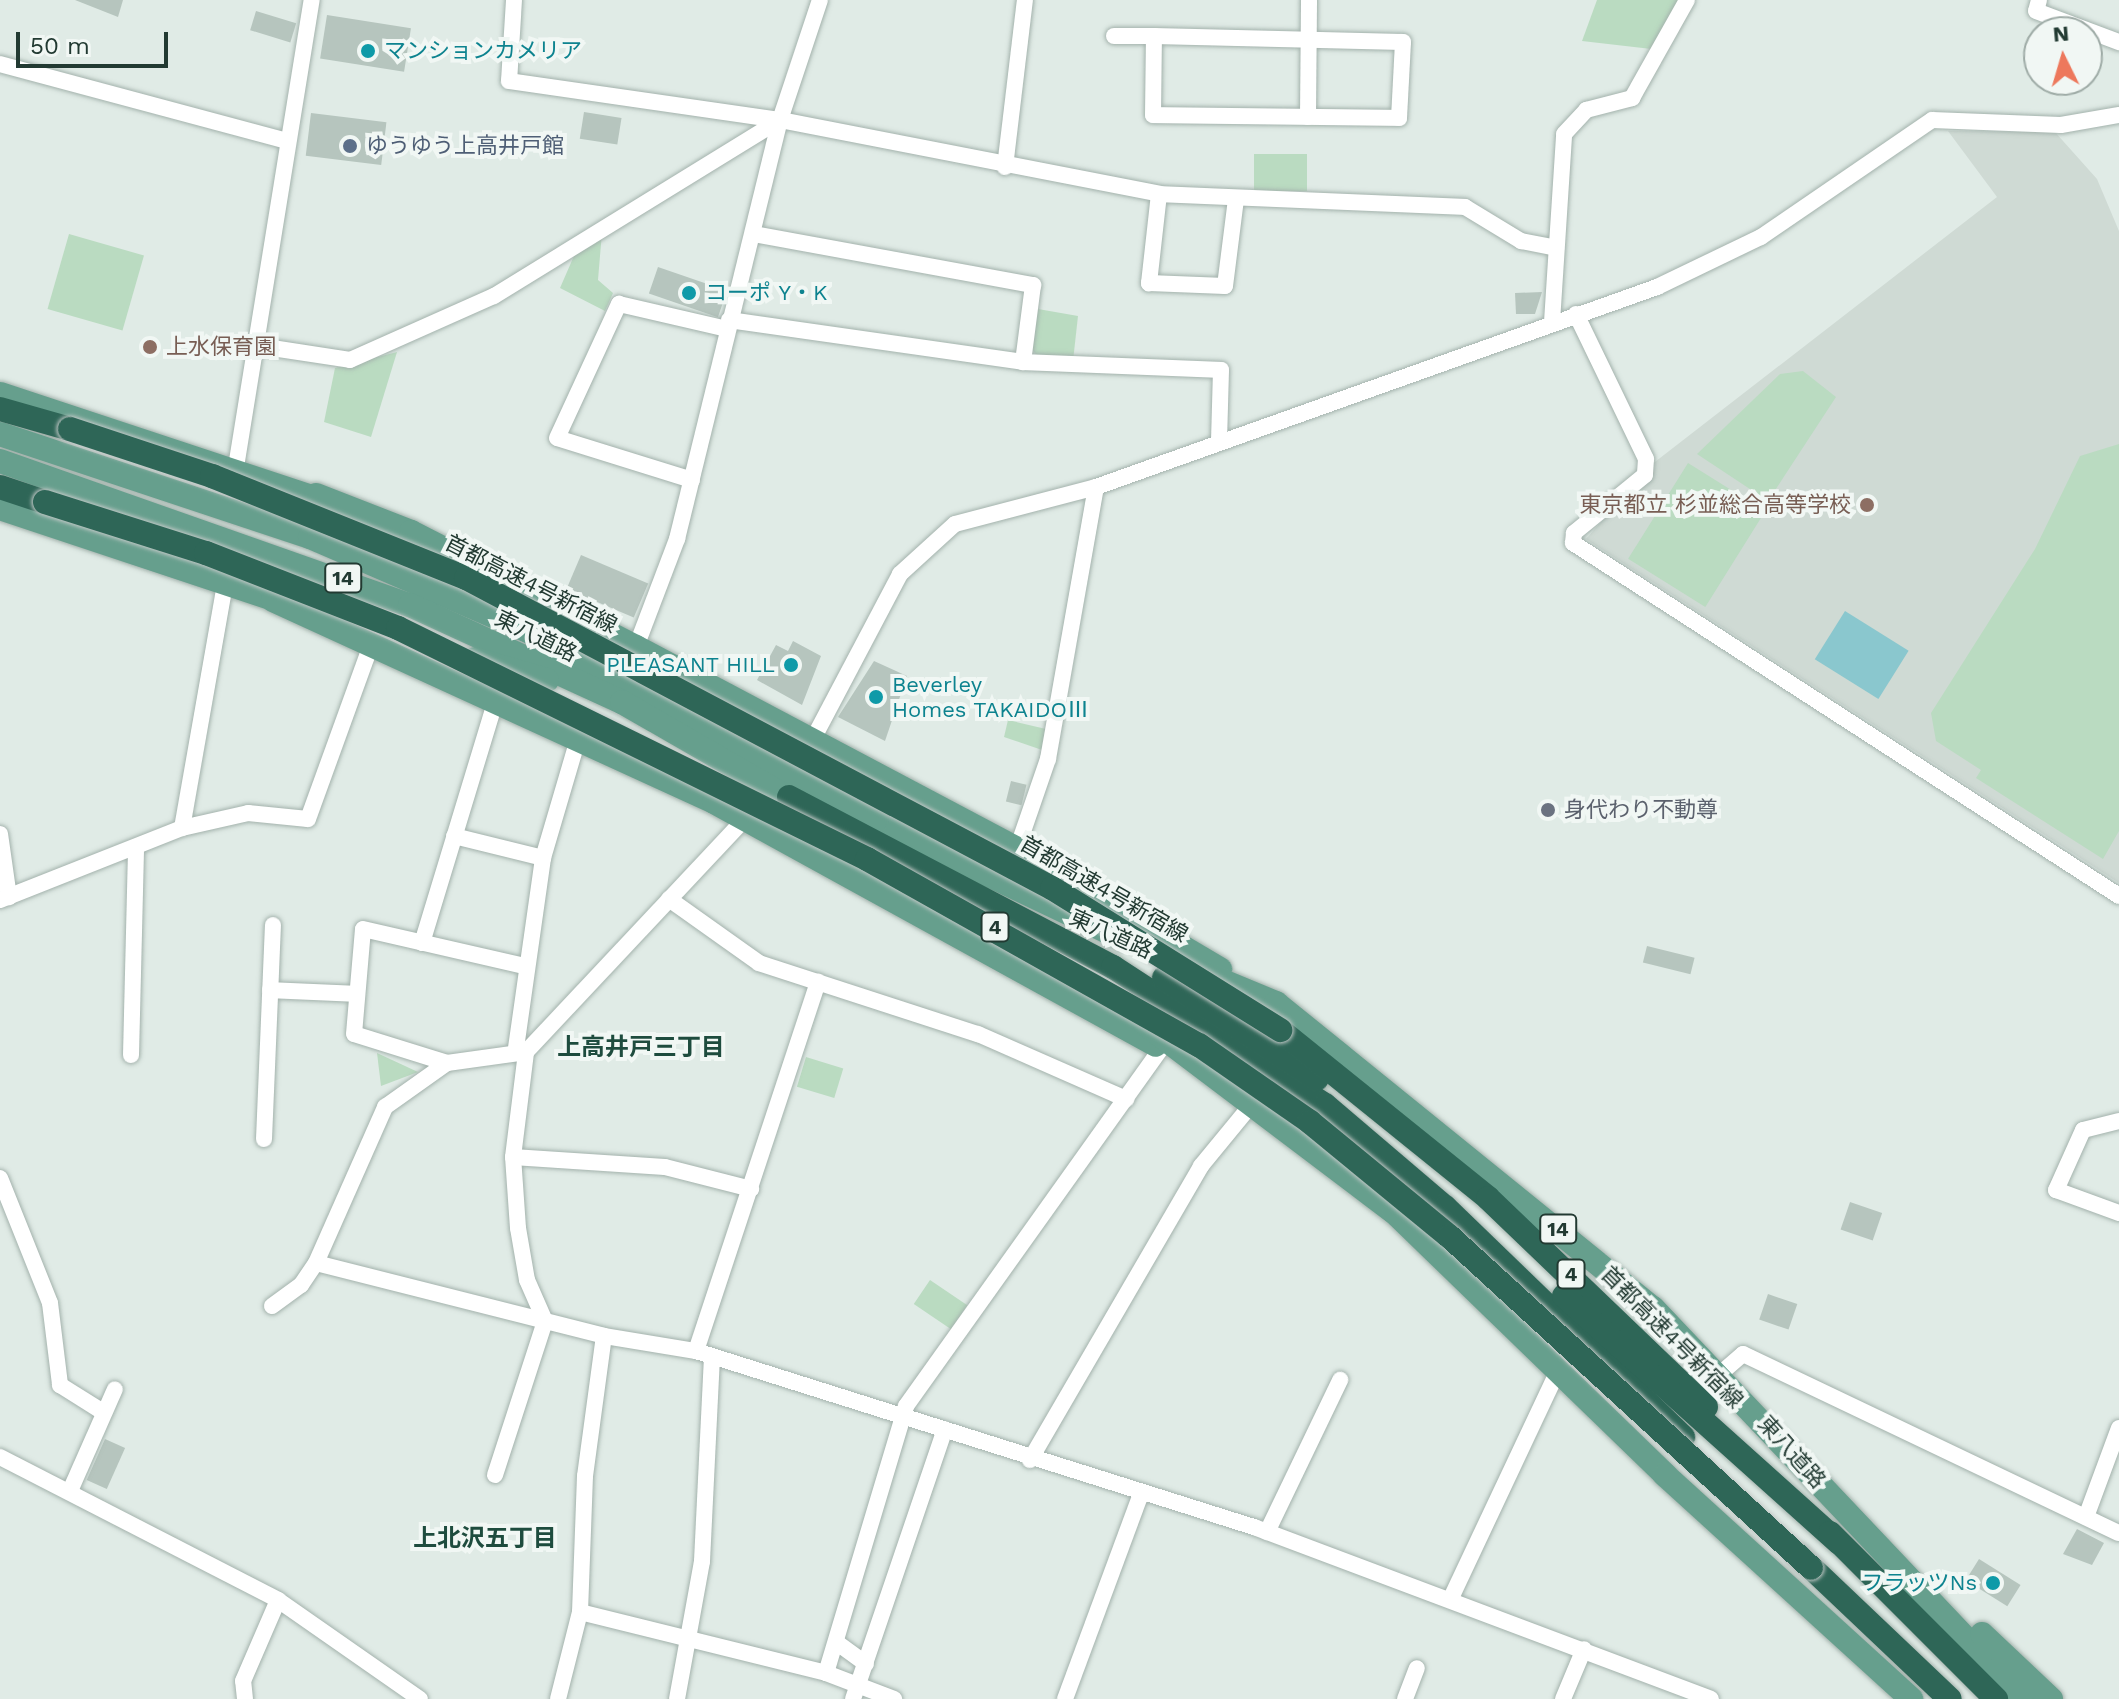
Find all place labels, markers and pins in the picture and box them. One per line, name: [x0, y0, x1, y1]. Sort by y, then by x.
place label: マンションカメリア: [384, 38, 582, 64]
marker: マンションカメリア: [359, 42, 377, 60]
place label: ゆうゆう上高井戸館: [366, 133, 564, 159]
marker: ゆうゆう上高井戸館: [341, 137, 359, 155]
place label: コーポ Y・K: [705, 280, 828, 306]
marker: コーポ Y・K: [680, 284, 698, 302]
place label: 上水保育園: [166, 334, 276, 360]
marker: 上水保育園: [141, 338, 159, 356]
place label: 東京都立 杉並総合高等学校: [1579, 492, 1851, 518]
marker: 東京都立 杉並総合高等学校: [1858, 496, 1876, 514]
place label: PLEASANT HILL: [606, 652, 775, 678]
marker: PLEASANT HILL: [782, 656, 800, 674]
place label: Beverley Homes TAKAIDOⅢ: [892, 671, 1090, 722]
marker: Beverley Homes TAKAIDOⅢ: [867, 688, 885, 706]
place label: 身代わり不動尊: [1564, 797, 1718, 823]
marker: 身代わり不動尊: [1539, 801, 1557, 819]
place label: フラッツNs: [1861, 1570, 1977, 1596]
marker: フラッツNs: [1984, 1574, 2002, 1592]

